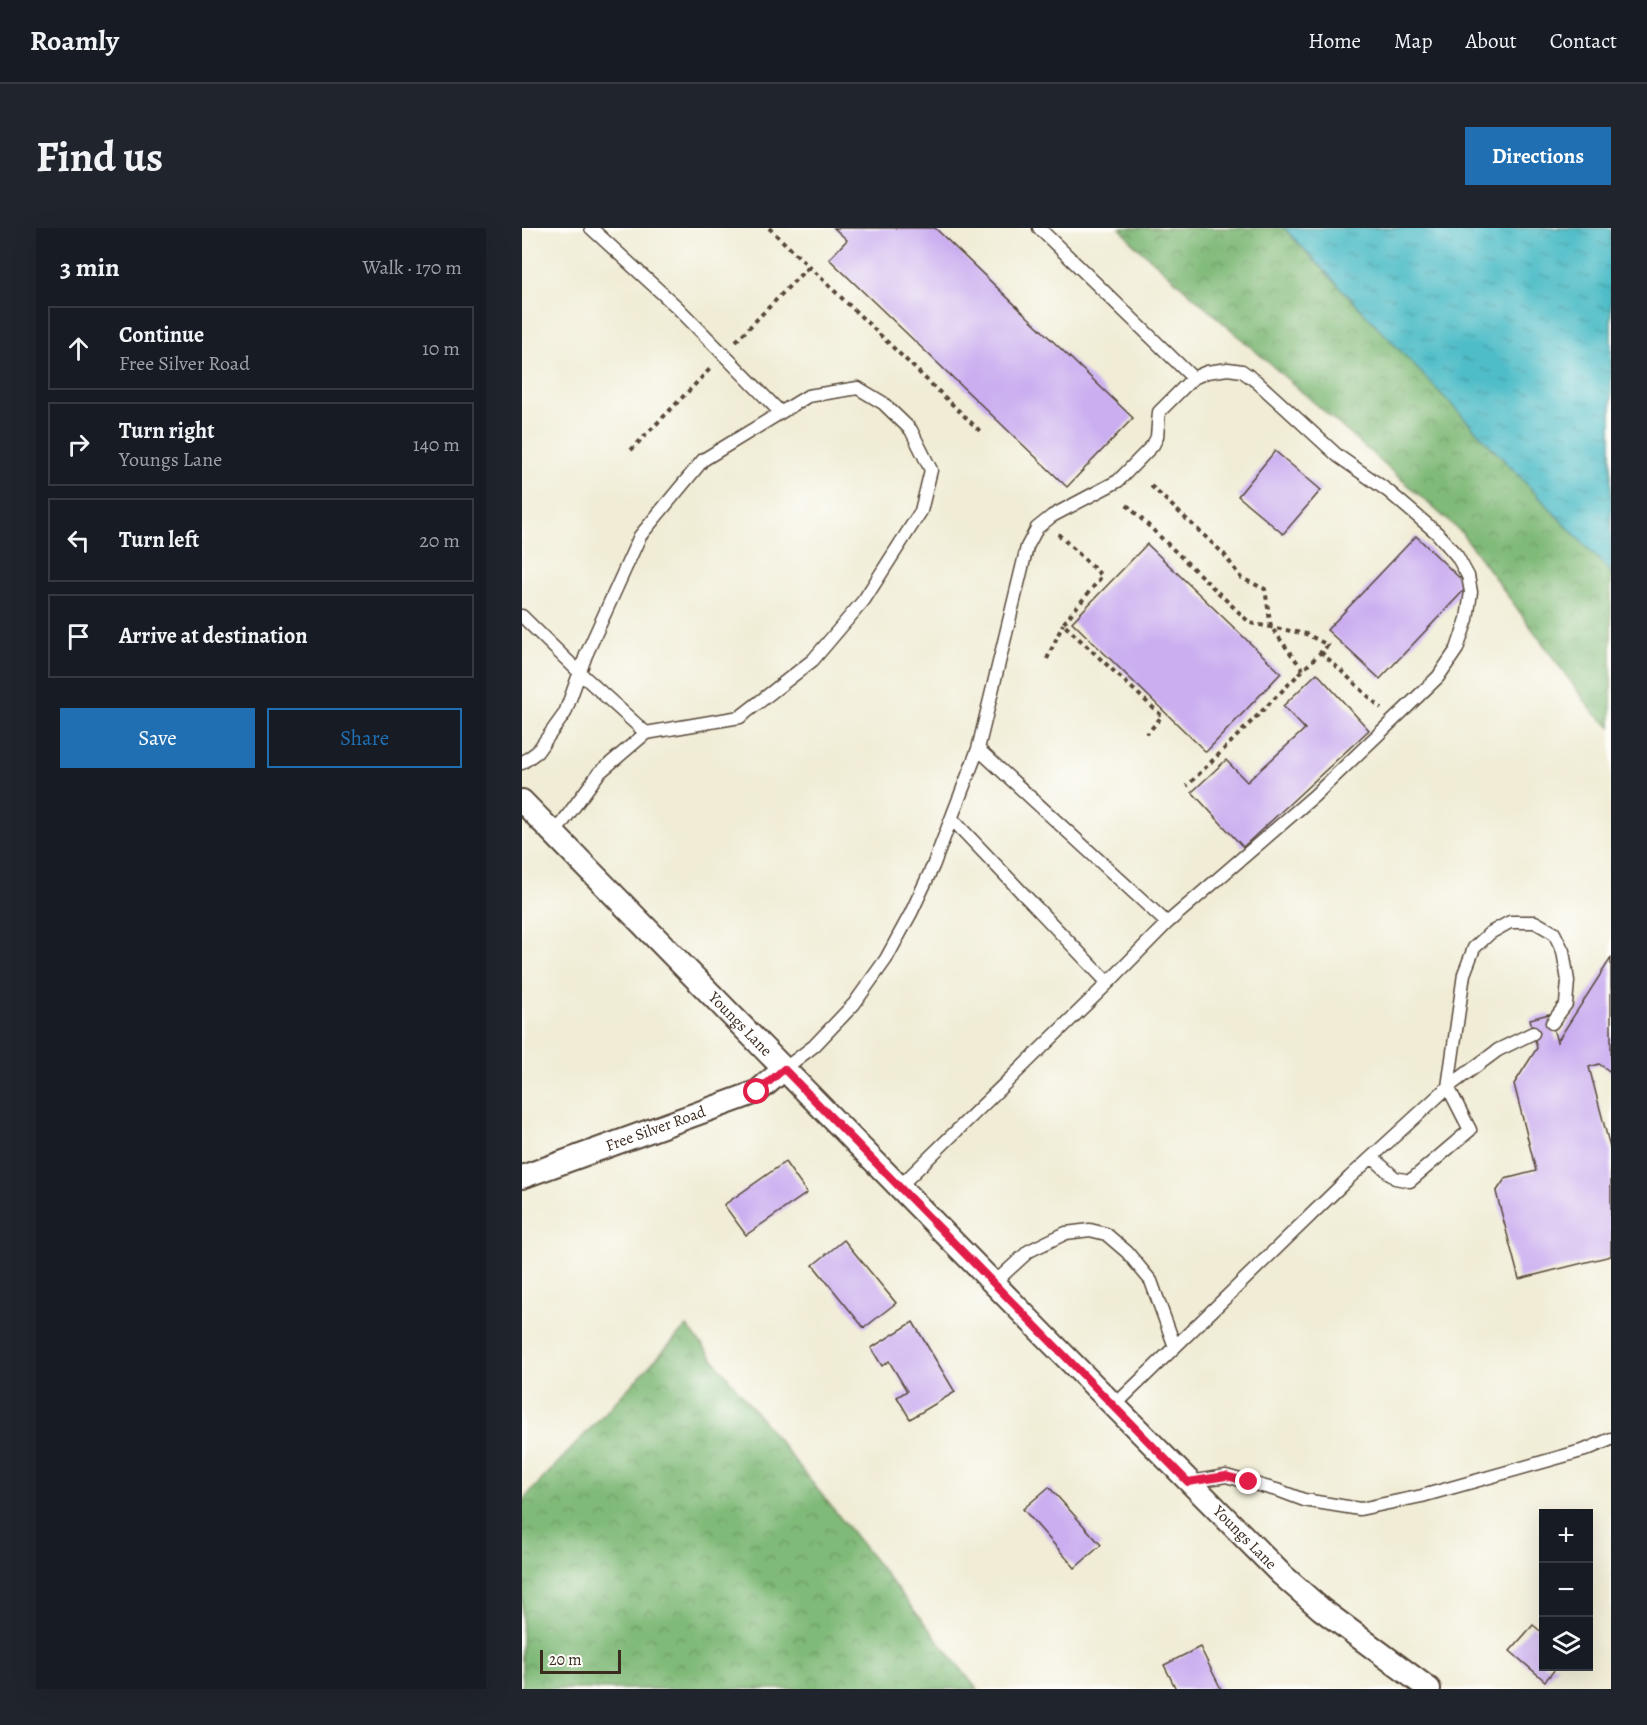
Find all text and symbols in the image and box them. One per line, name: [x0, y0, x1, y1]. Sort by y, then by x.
text: Roamly: [30, 22, 119, 60]
text: Home: [1308, 27, 1361, 55]
text: Map: [1394, 27, 1432, 55]
text: About: [1465, 27, 1517, 55]
text: Contact: [1550, 27, 1617, 55]
button: Directions: [1465, 127, 1611, 185]
text: Find us: [36, 128, 163, 185]
text: 3 min: [60, 250, 120, 285]
text: Walk · 170 m: [362, 254, 462, 281]
text: Continue: [119, 320, 204, 350]
icon: ahead: [62, 332, 95, 365]
text: 10 m: [422, 335, 460, 362]
text: Free Silver Road: [119, 350, 250, 377]
text: Turn right: [119, 416, 215, 446]
icon: right: [62, 428, 95, 461]
text: 140 m: [413, 431, 460, 458]
text: Youngs Lane: [119, 446, 222, 473]
icon: left: [62, 524, 95, 557]
text: Turn left: [119, 525, 199, 555]
text: 20 m: [419, 527, 460, 554]
icon: arrive: [62, 620, 95, 653]
text: Arrive at destination: [119, 621, 308, 651]
button: Save: [60, 708, 255, 768]
button: Share: [267, 708, 462, 768]
street label: Youngs Lane: [703, 986, 777, 1061]
route start: [743, 1078, 769, 1104]
street label: Free Silver Road: [603, 1100, 709, 1157]
route end: [1235, 1468, 1261, 1494]
street label: Youngs Lane: [1207, 1500, 1282, 1575]
map controls: [1539, 1509, 1593, 1671]
button: +: [1539, 1509, 1593, 1563]
button: −: [1539, 1563, 1593, 1617]
button: layers: [1539, 1617, 1593, 1671]
scale bar: [540, 1647, 621, 1674]
text: 20 m: [549, 1649, 582, 1671]

